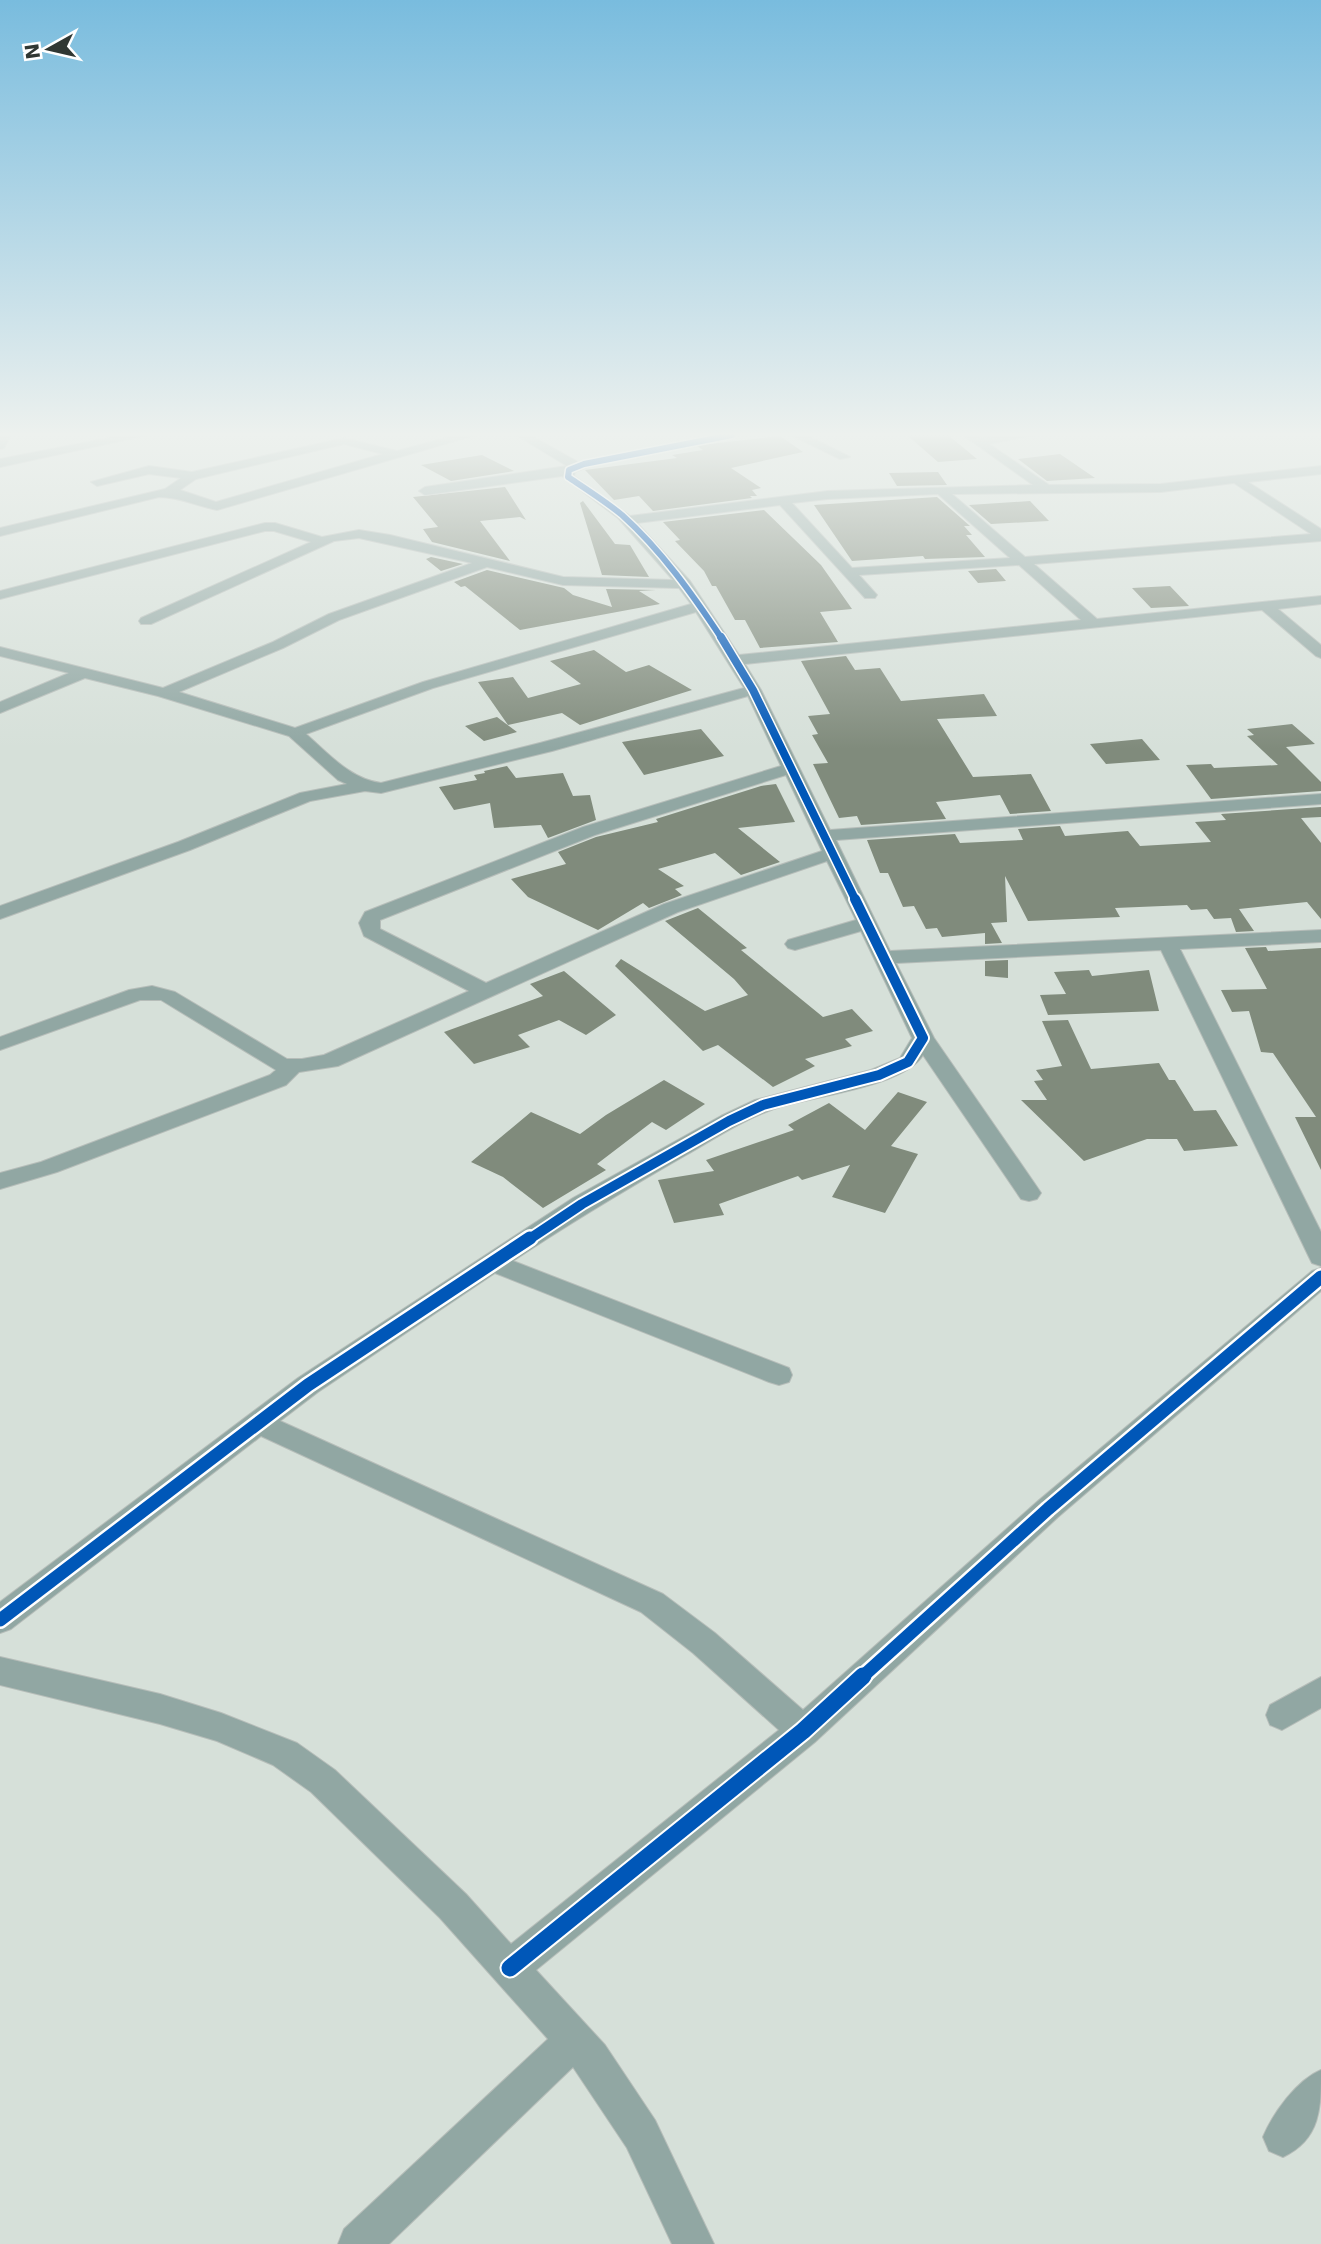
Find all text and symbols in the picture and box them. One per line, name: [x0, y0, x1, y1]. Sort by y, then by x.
north arrow: [14, 14, 84, 84]
text: N: [20, 42, 44, 61]

